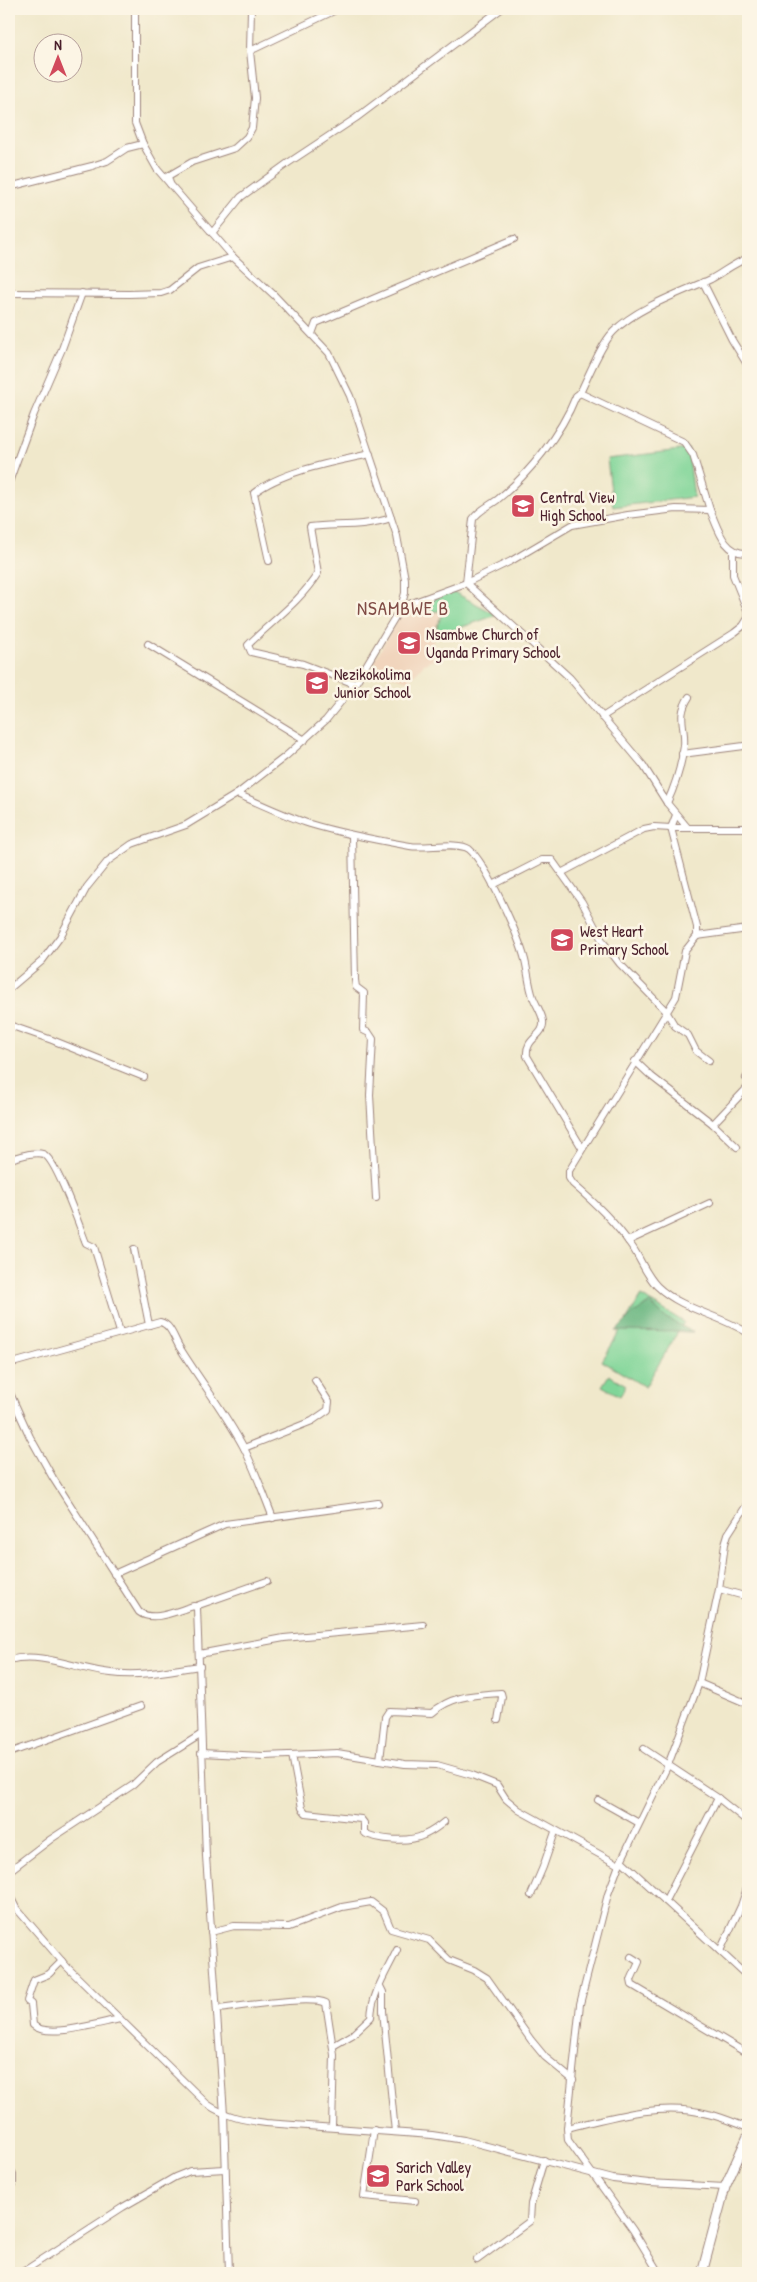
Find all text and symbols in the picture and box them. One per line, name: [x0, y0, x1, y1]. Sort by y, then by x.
north arrow: [32, 32, 82, 82]
text: N: [54, 35, 62, 54]
place label: Central View High School: [540, 486, 615, 526]
school or university icon: Central View High School: [510, 493, 536, 519]
district label: NSAMBWE B: [357, 595, 449, 621]
place label: Nsambwe Church of Uganda Primary School: [426, 623, 561, 663]
school or university icon: Nsambwe Church of Uganda Primary School: [396, 630, 422, 656]
place label: Nezikokolima Junior School: [334, 663, 412, 703]
school or university icon: Nezikokolima Junior School: [304, 670, 330, 696]
place label: West Heart Primary School: [580, 920, 669, 960]
school or university icon: West Heart Primary School: [549, 927, 575, 953]
place label: Sarich Valley Park School: [396, 2156, 471, 2196]
school or university icon: Sarich Valley Park School: [365, 2163, 391, 2189]

